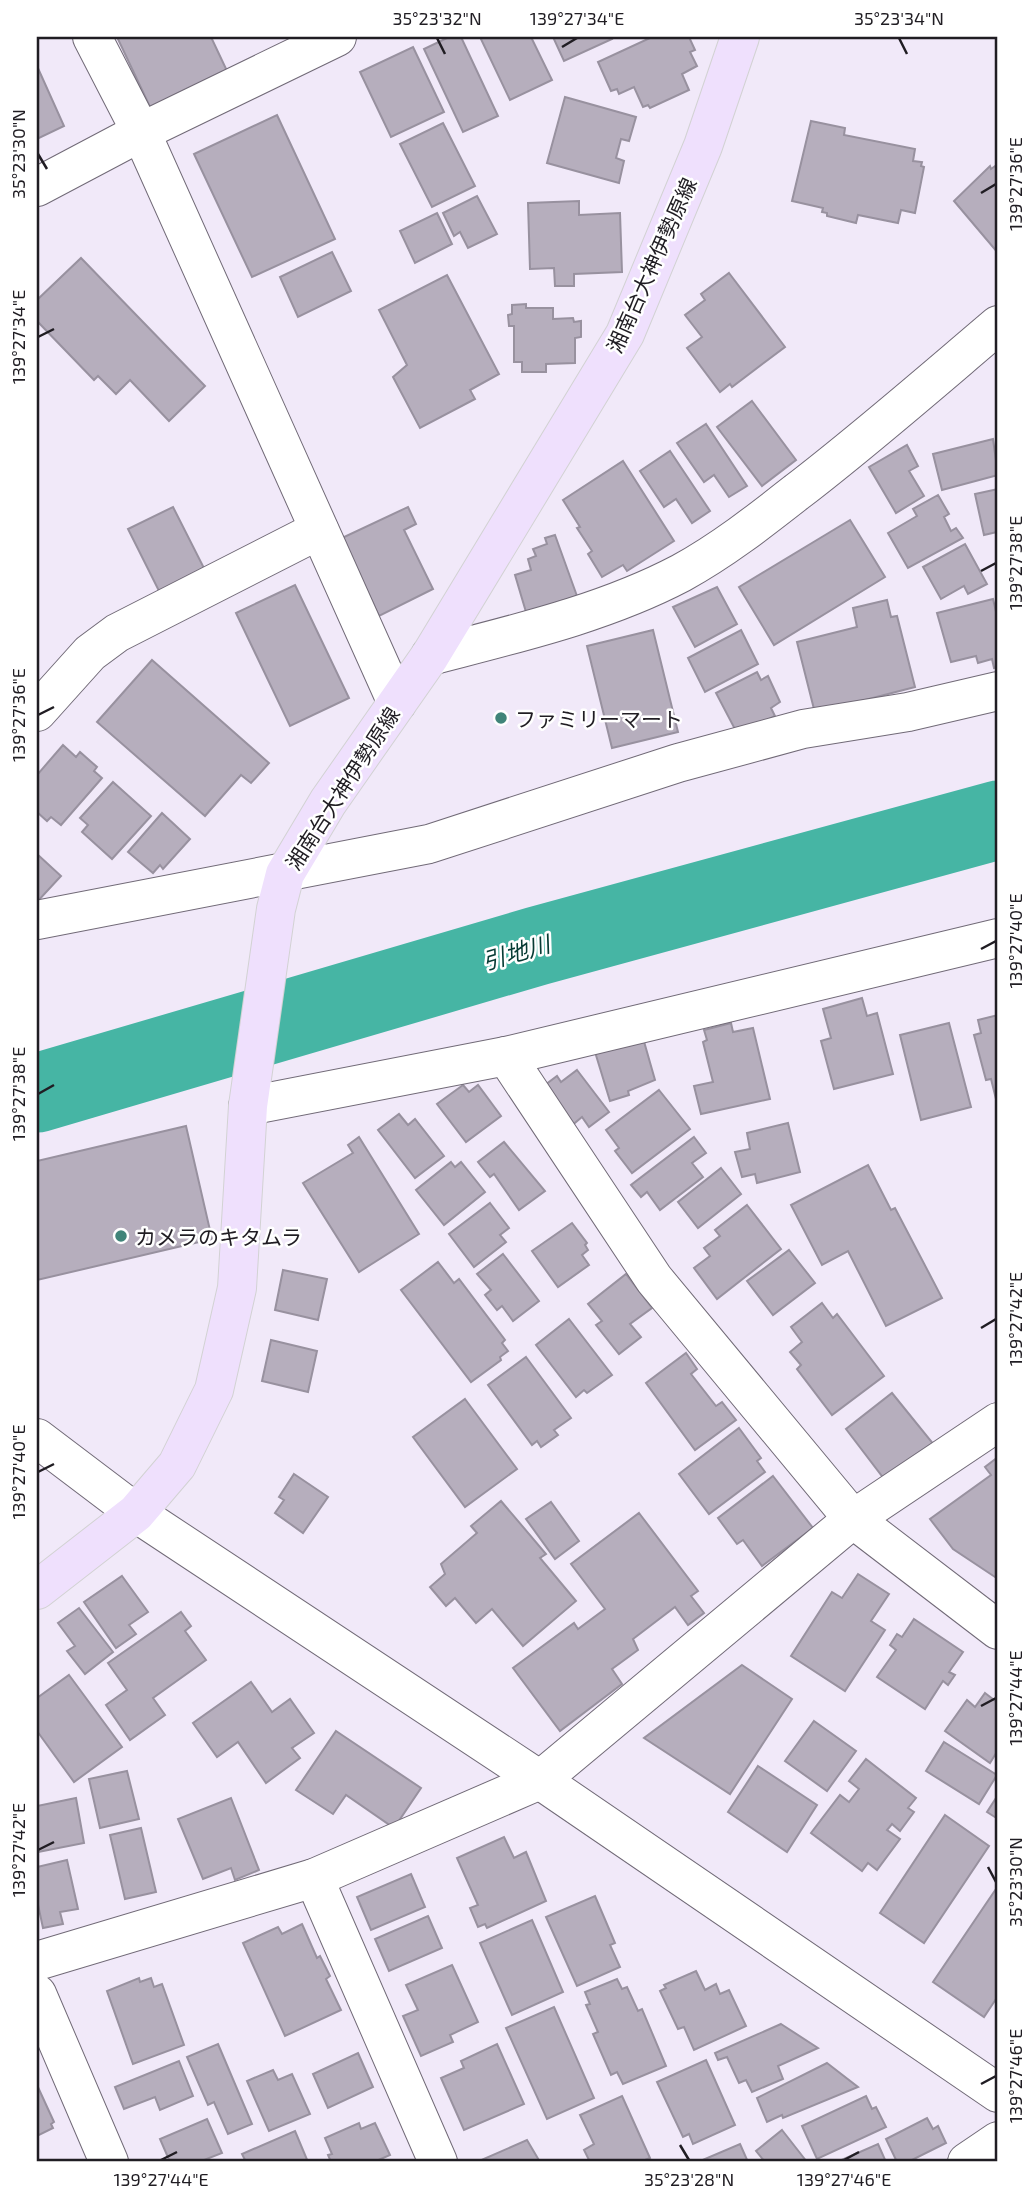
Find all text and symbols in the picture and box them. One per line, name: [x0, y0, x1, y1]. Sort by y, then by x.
text: 35°23'32"N: [392, 7, 482, 29]
text: 139°27'34"E: [530, 7, 624, 29]
text: 35°23'34"N: [854, 7, 944, 29]
text: 35°23'30"N: [7, 109, 29, 199]
text: 139°27'36"E: [1004, 137, 1026, 231]
street label: 湘南台大神伊勢原線: [601, 174, 701, 356]
text: 139°27'34"E: [7, 290, 29, 384]
text: 139°27'38"E: [1004, 516, 1026, 610]
text: 139°27'36"E: [7, 668, 29, 762]
street label: 湘南台大神伊勢原線: [280, 702, 404, 874]
place label: ファミリーマート: [515, 706, 683, 731]
marker: ファミリーマート: [493, 710, 509, 726]
text: 139°27'40"E: [1004, 893, 1026, 989]
water label: 引地川: [479, 928, 556, 975]
text: 139°27'38"E: [7, 1047, 29, 1141]
place label: カメラのキタムラ: [135, 1224, 302, 1249]
marker: カメラのキタムラ: [113, 1228, 129, 1244]
text: 139°27'42"E: [1004, 1272, 1026, 1366]
text: 139°27'40"E: [7, 1424, 29, 1520]
text: 139°27'44"E: [1004, 1650, 1026, 1746]
text: 139°27'42"E: [7, 1803, 29, 1897]
text: 35°23'30"N: [1004, 1837, 1026, 1927]
text: 139°27'46"E: [1004, 2029, 1026, 2123]
text: 139°27'44"E: [113, 2168, 209, 2190]
text: 35°23'28"N: [644, 2168, 734, 2190]
text: 139°27'46"E: [797, 2168, 891, 2190]

